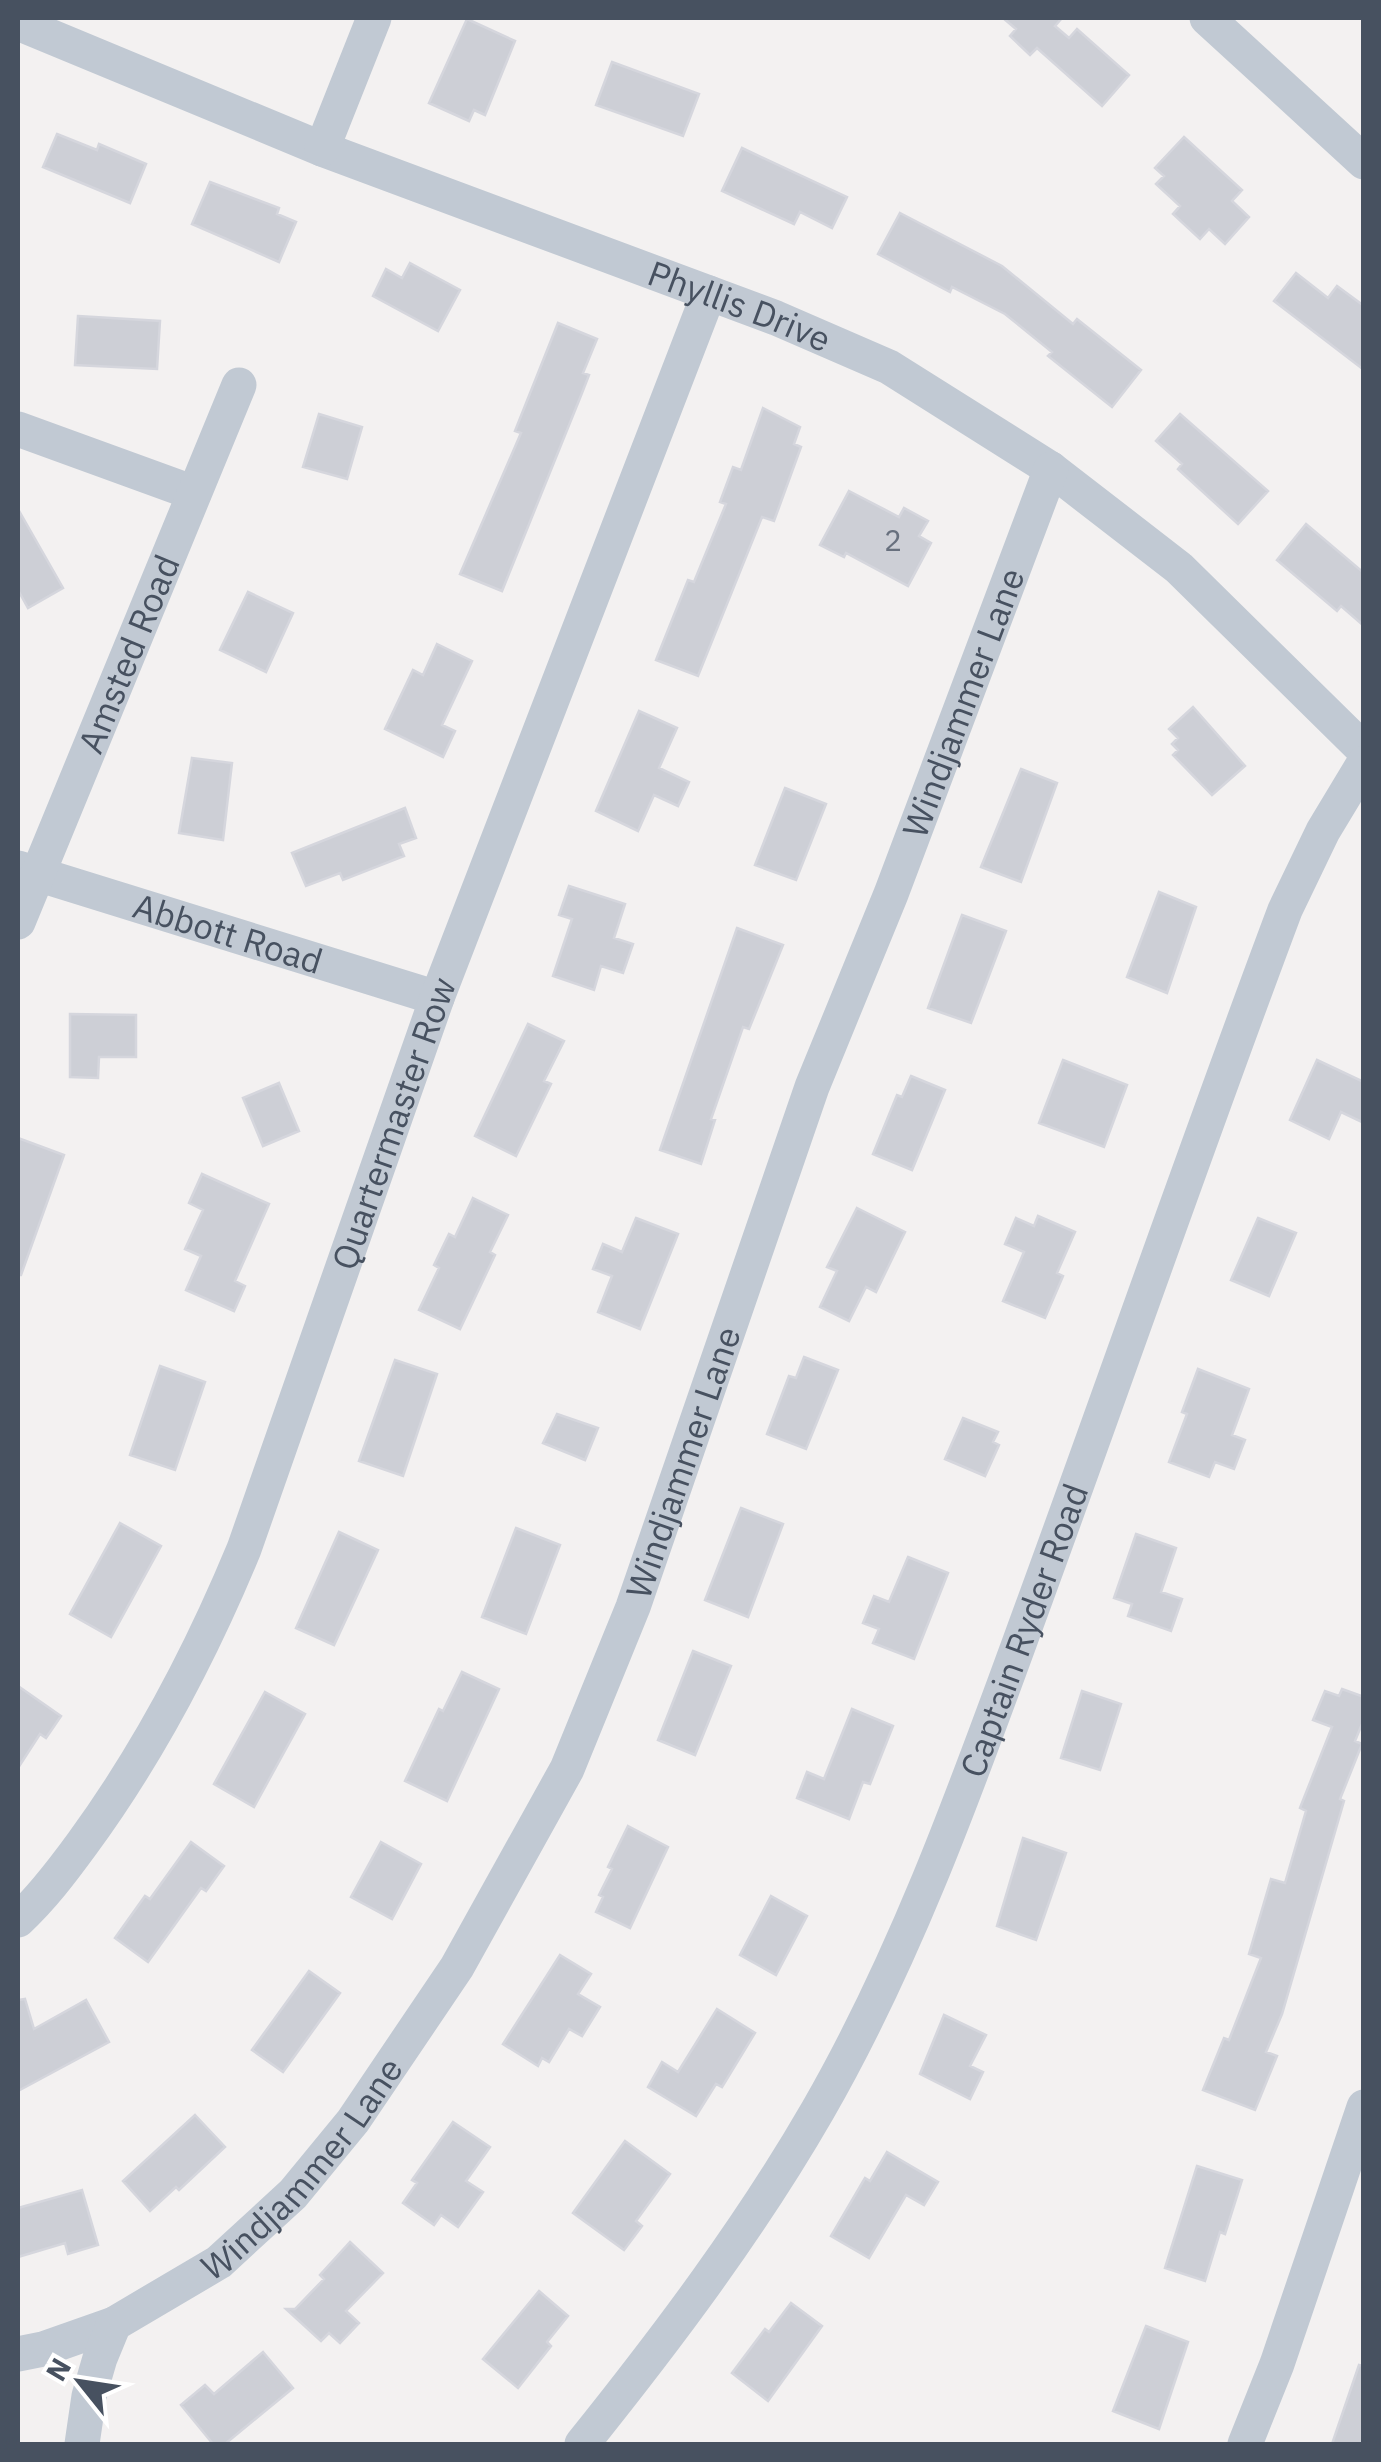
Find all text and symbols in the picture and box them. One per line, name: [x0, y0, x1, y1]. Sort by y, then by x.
street label: Phyllis Drive: [642, 249, 838, 362]
house number: 2: [884, 520, 902, 559]
street label: Amsted Road: [67, 548, 190, 760]
street label: Windjammer Lane: [891, 561, 1035, 844]
street label: Abbott Road: [128, 882, 328, 984]
street label: Quartermaster Row: [321, 970, 466, 1276]
street label: Windjammer Lane: [615, 1320, 751, 1604]
street label: Captain Ryder Road: [949, 1477, 1098, 1783]
street label: Windjammer Lane: [193, 2048, 413, 2290]
north arrow: [30, 2332, 130, 2432]
text: N: [37, 2351, 79, 2387]

